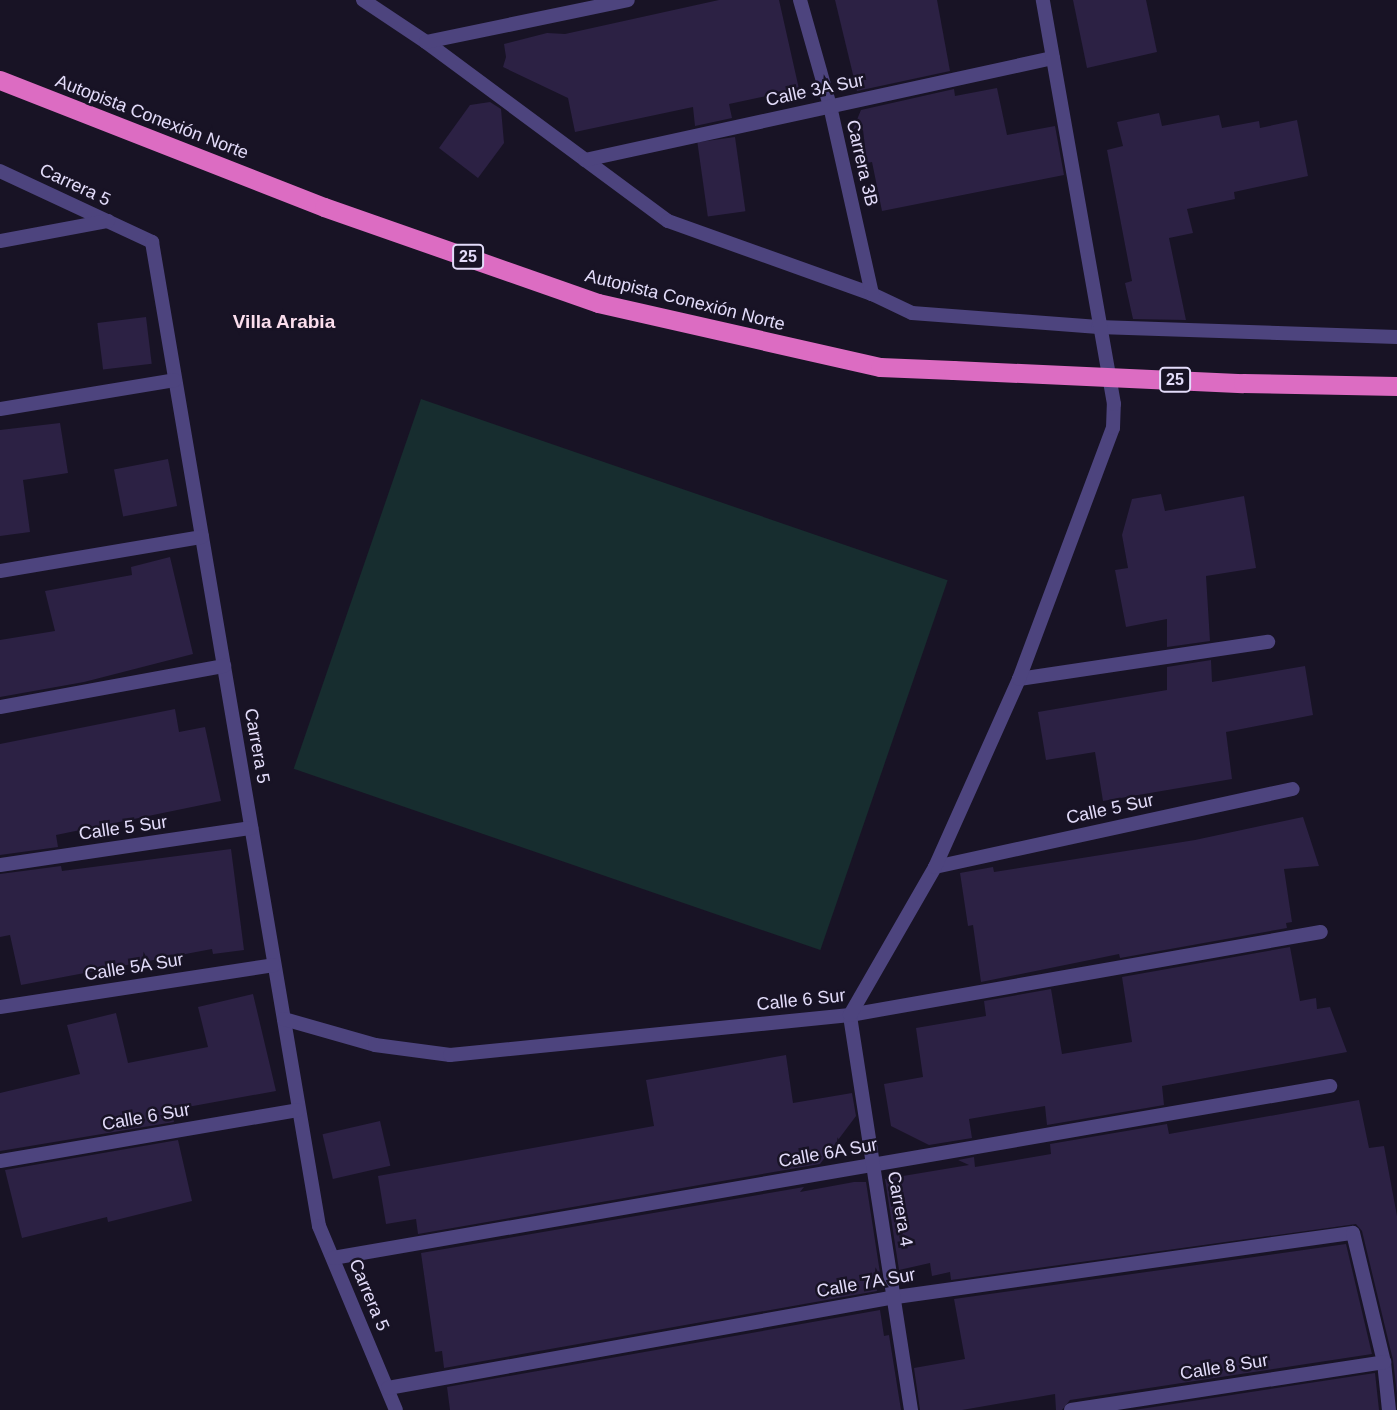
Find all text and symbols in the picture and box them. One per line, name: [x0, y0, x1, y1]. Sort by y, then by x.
street label: Calle 3A Sur: [763, 69, 867, 111]
street label: Autopista Conexión Norte: [52, 70, 252, 164]
street label: Carrera 3B: [842, 118, 882, 208]
street label: Carrera 5: [36, 159, 114, 211]
road number: 25: [450, 244, 486, 270]
street label: Autopista Conexión Norte: [583, 265, 787, 335]
district label: Villa Arabia: [232, 311, 336, 333]
road number: 25: [1158, 368, 1192, 392]
street label: Carrera 5: [240, 707, 274, 785]
street label: Calle 5 Sur: [1064, 789, 1156, 829]
street label: Calle 5 Sur: [77, 811, 169, 845]
street label: Calle 5A Sur: [82, 948, 186, 986]
street label: Calle 6 Sur: [756, 985, 846, 1015]
street label: Calle 6 Sur: [100, 1099, 192, 1135]
street label: Calle 6A Sur: [776, 1134, 880, 1172]
street label: Carrera 4: [883, 1170, 917, 1248]
street label: Carrera 5: [344, 1256, 394, 1334]
street label: Calle 7A Sur: [814, 1264, 918, 1302]
street label: Calle 8 Sur: [1178, 1349, 1270, 1385]

